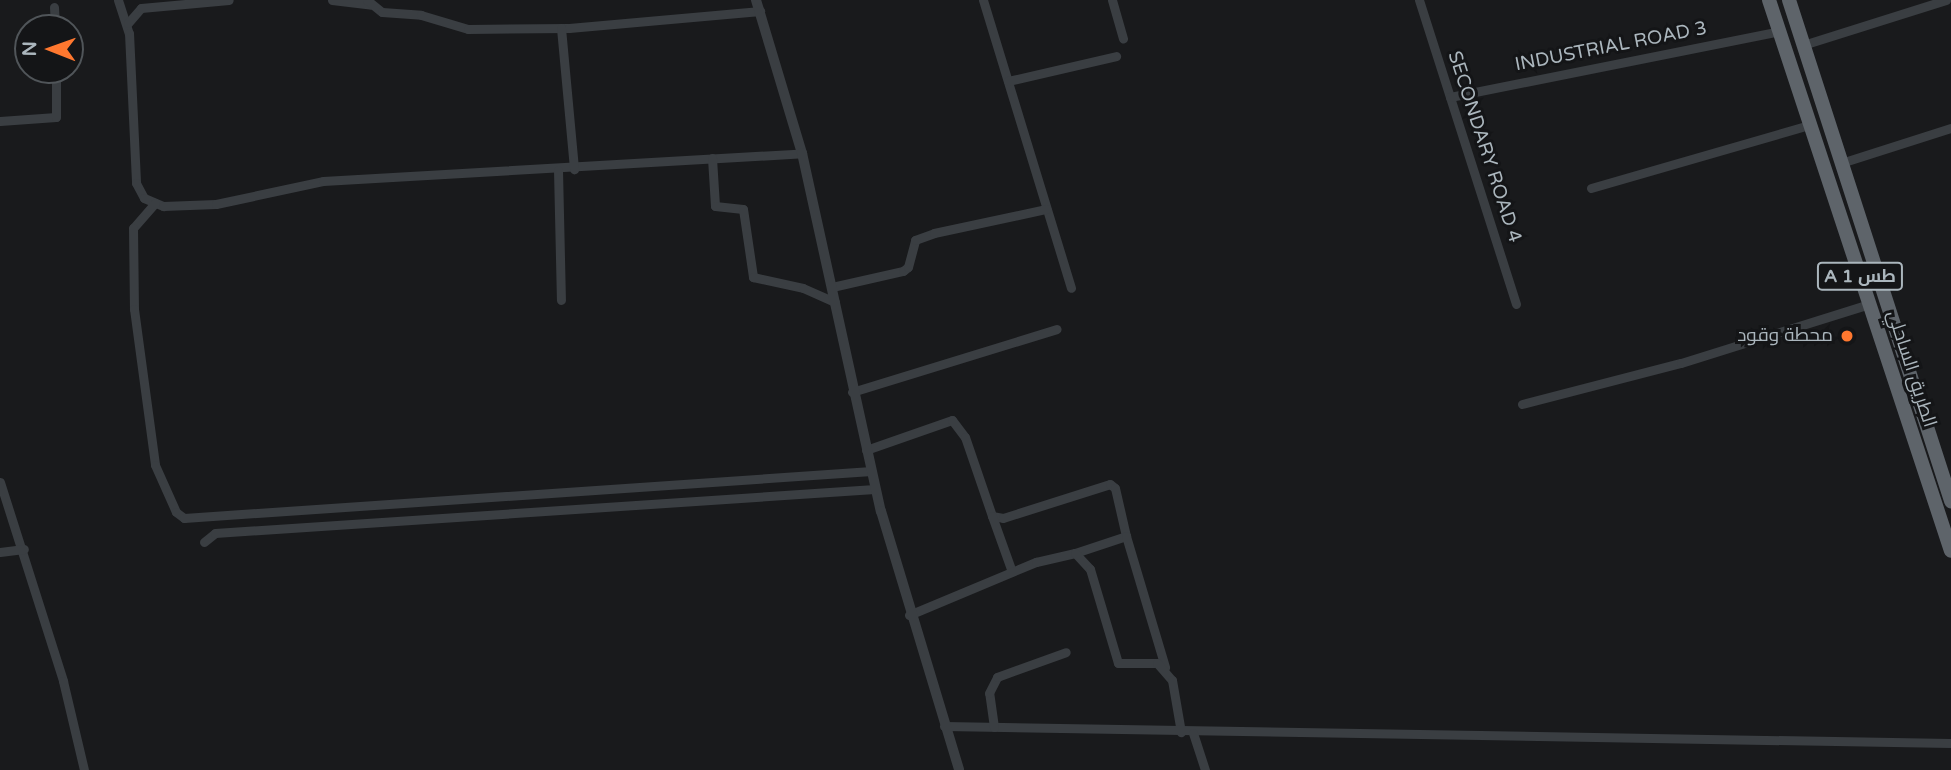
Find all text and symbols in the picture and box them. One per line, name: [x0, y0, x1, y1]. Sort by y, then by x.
north arrow: [14, 14, 84, 84]
street label: INDUSTRIAL ROAD 3: [1513, 17, 1709, 77]
text: N: [19, 41, 41, 56]
street label: SECONDARY ROAD 4: [1442, 48, 1526, 246]
road number: A 1 طس: [1816, 262, 1904, 290]
street label: الطريق الساحلي: [1881, 308, 1941, 430]
place label: محطة وقود: [1737, 325, 1833, 347]
marker: محطة وقود: [1839, 328, 1855, 344]

